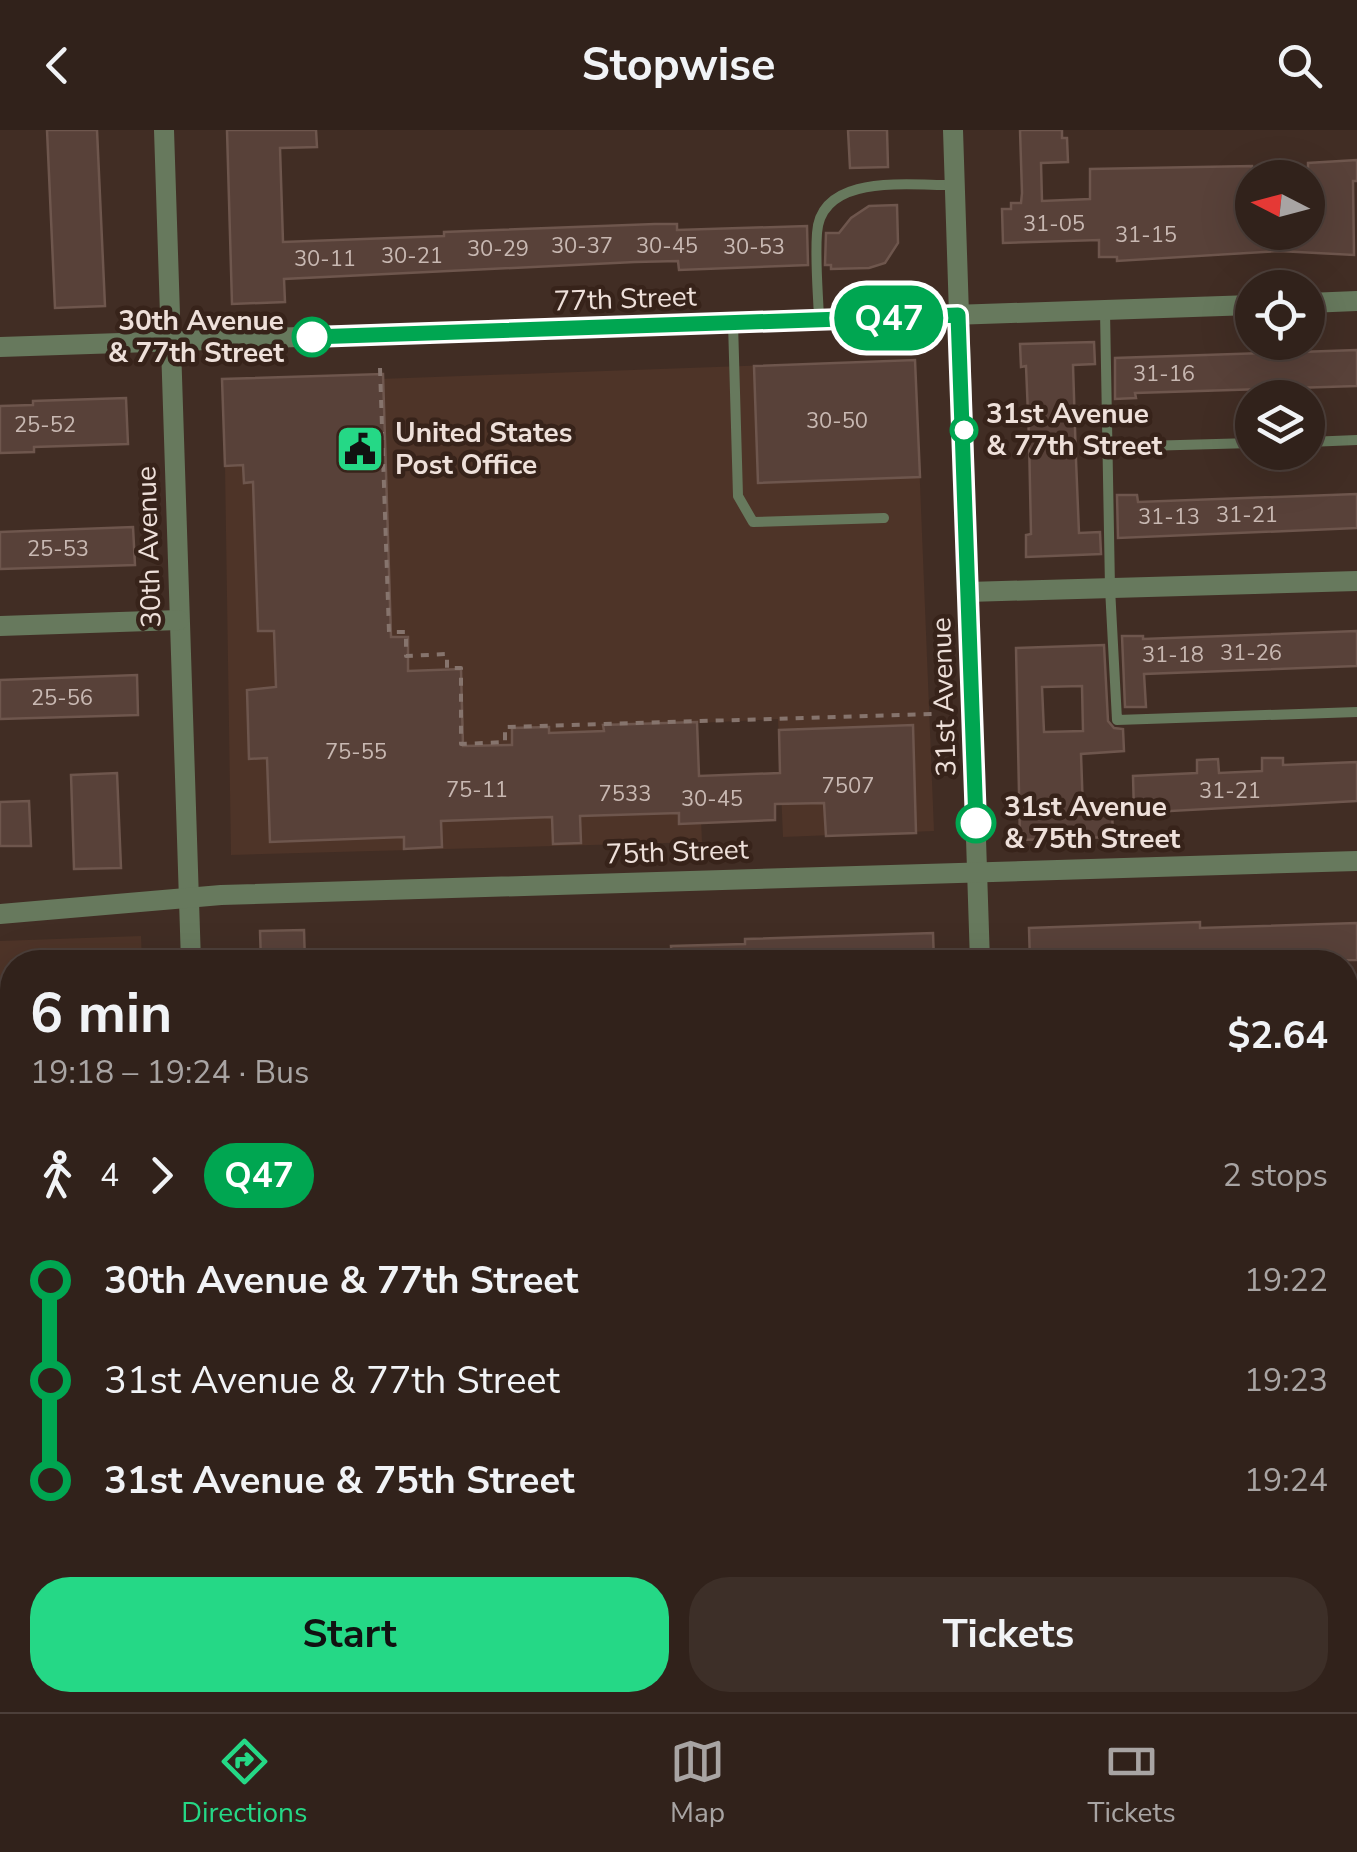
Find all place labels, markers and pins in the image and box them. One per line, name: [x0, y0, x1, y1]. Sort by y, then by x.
place label: 30th Avenue & 77th Street: [108, 302, 284, 372]
marker: 30th Avenue & 77th Street: [293, 318, 331, 356]
place label: 31st Avenue & 77th Street: [986, 395, 1163, 465]
place label: United States Post Office: [395, 414, 572, 484]
marker: 31st Avenue & 77th Street: [951, 417, 977, 443]
public building icon: United States Post Office: [334, 423, 386, 475]
place label: 31st Avenue & 75th Street: [1004, 788, 1181, 858]
marker: 31st Avenue & 75th Street: [957, 804, 995, 842]

